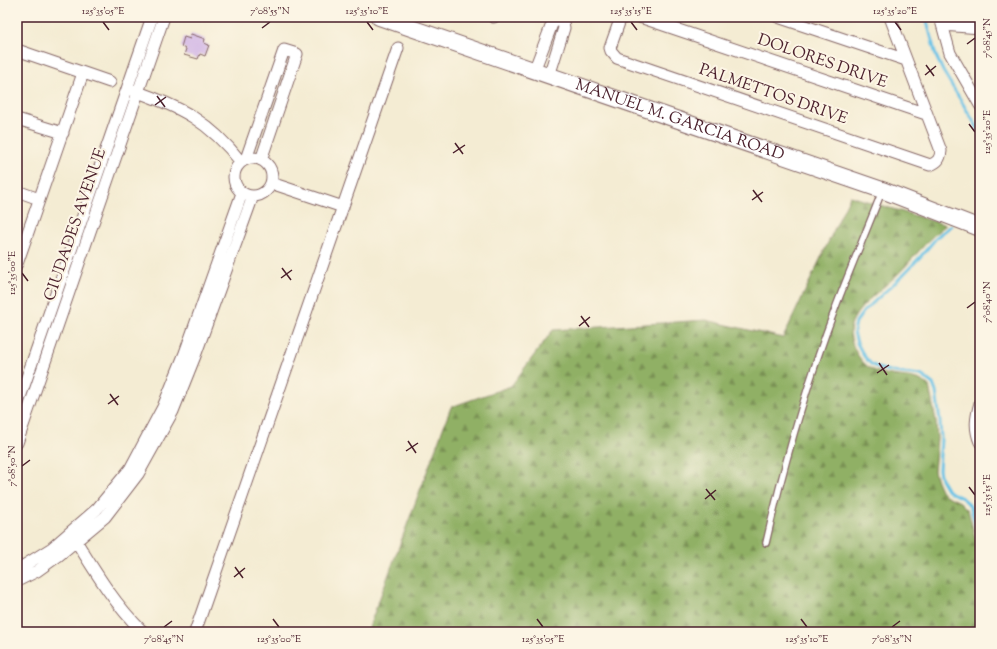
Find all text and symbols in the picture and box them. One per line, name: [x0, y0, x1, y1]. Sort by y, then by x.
text: 125°35'05"E: [82, 4, 124, 19]
text: 7°08'55"N: [250, 4, 290, 19]
text: 125°35'10"E: [346, 4, 388, 19]
text: 125°35'15"E: [610, 4, 652, 19]
text: 125°35'20"E: [873, 4, 917, 19]
text: 7°08'45"N: [980, 18, 995, 58]
street label: DOLORES DRIVE: [754, 29, 890, 95]
street label: PALMETTOS DRIVE: [696, 59, 851, 131]
street label: MANUEL M. GARCIA ROAD: [572, 74, 787, 167]
text: 125°35'20"E: [980, 110, 995, 154]
street label: CIUDADES AVENUE: [39, 145, 113, 304]
text: 125°35'00"E: [5, 251, 20, 295]
text: 7°08'40"N: [980, 281, 995, 323]
text: 7°08'50"N: [5, 445, 20, 487]
text: 125°35'15"E: [980, 474, 995, 516]
text: 7°08'45"N: [144, 632, 184, 647]
text: 125°35'00"E: [257, 632, 301, 647]
text: 125°35'05"E: [522, 632, 564, 647]
text: 125°35'10"E: [786, 632, 828, 647]
text: 7°08'35"N: [872, 632, 912, 647]

